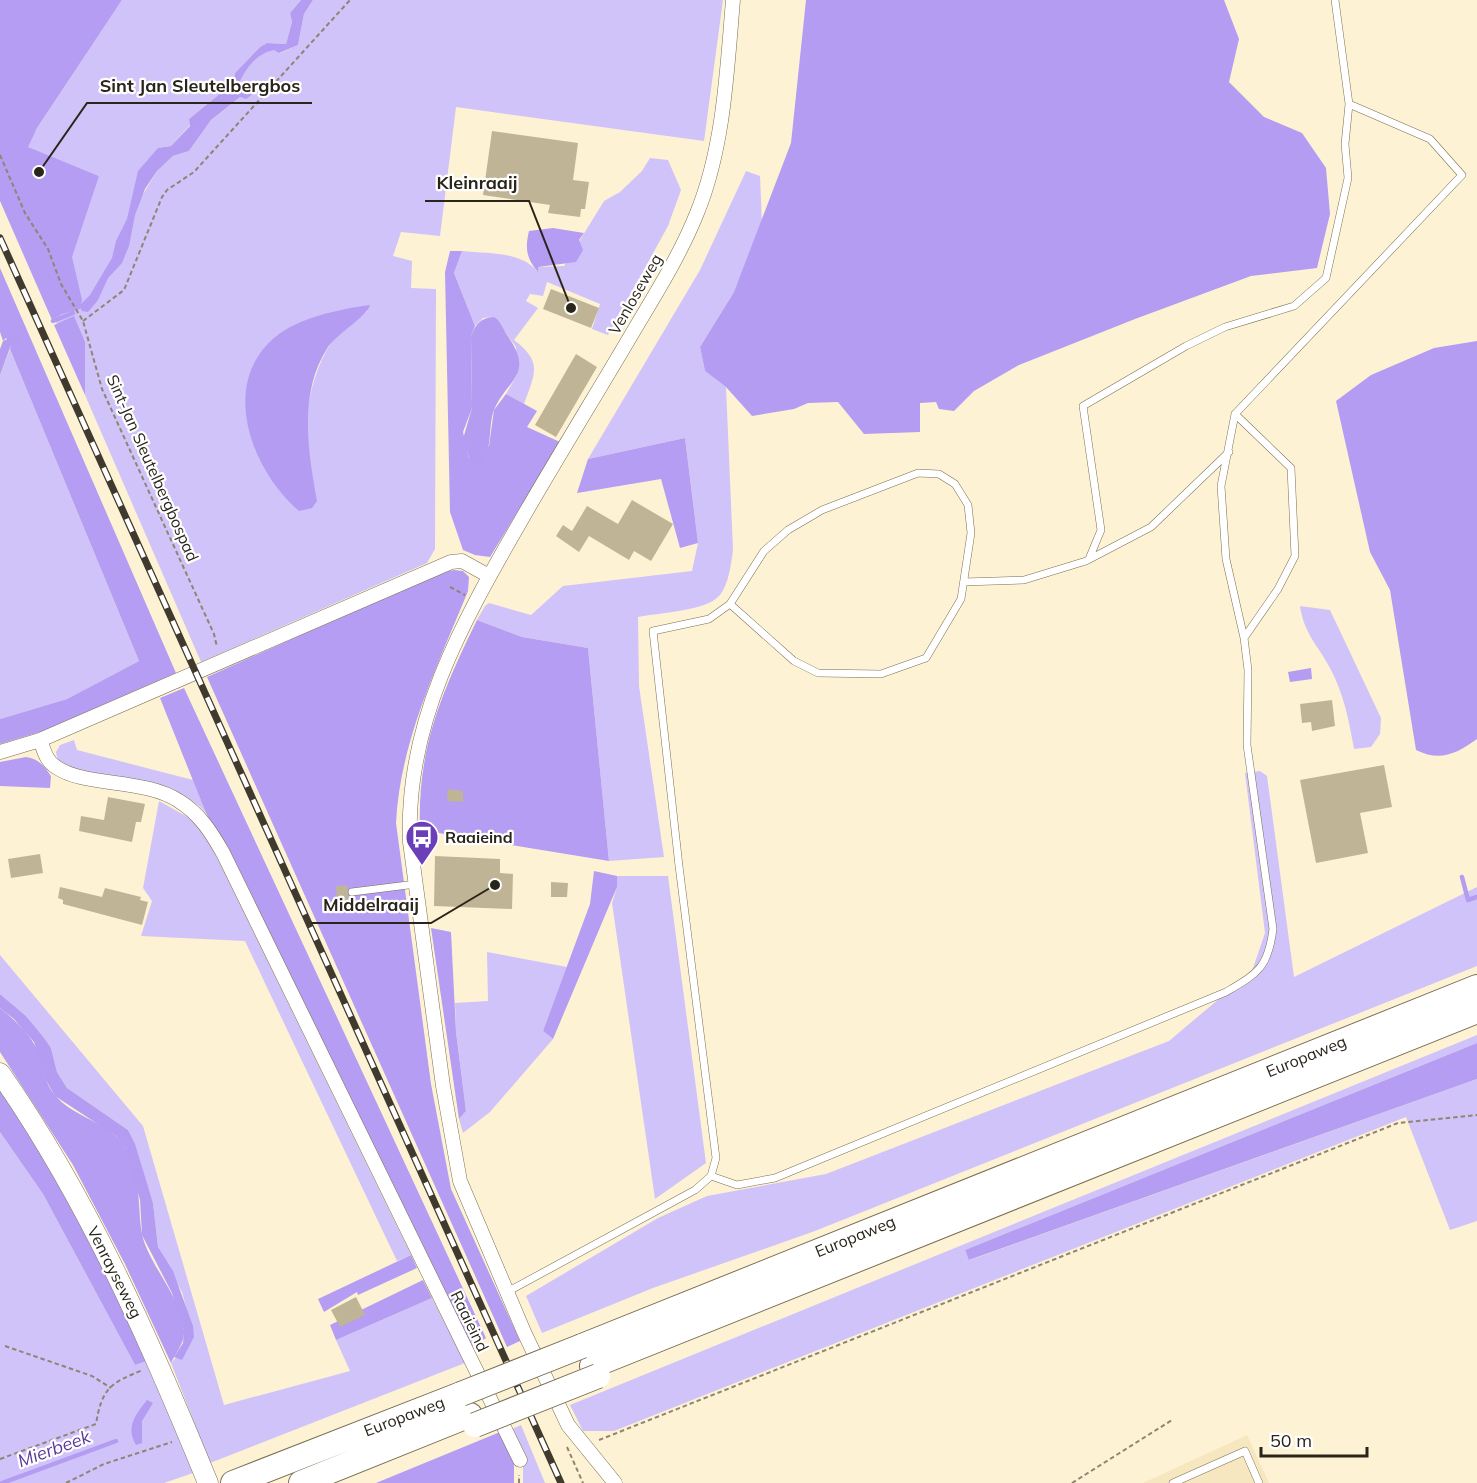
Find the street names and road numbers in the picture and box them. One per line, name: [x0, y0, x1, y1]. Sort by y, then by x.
street label: Venloseweg: [604, 250, 666, 338]
street label: Sint-Jan Sleutelbergbospad: [103, 372, 203, 564]
street label: Europaweg: [1263, 1031, 1349, 1081]
street label: Europaweg: [812, 1211, 898, 1261]
street label: Venrayseweg: [83, 1223, 147, 1321]
street label: Raaieind: [447, 1287, 493, 1355]
street label: Europaweg: [361, 1391, 447, 1441]

